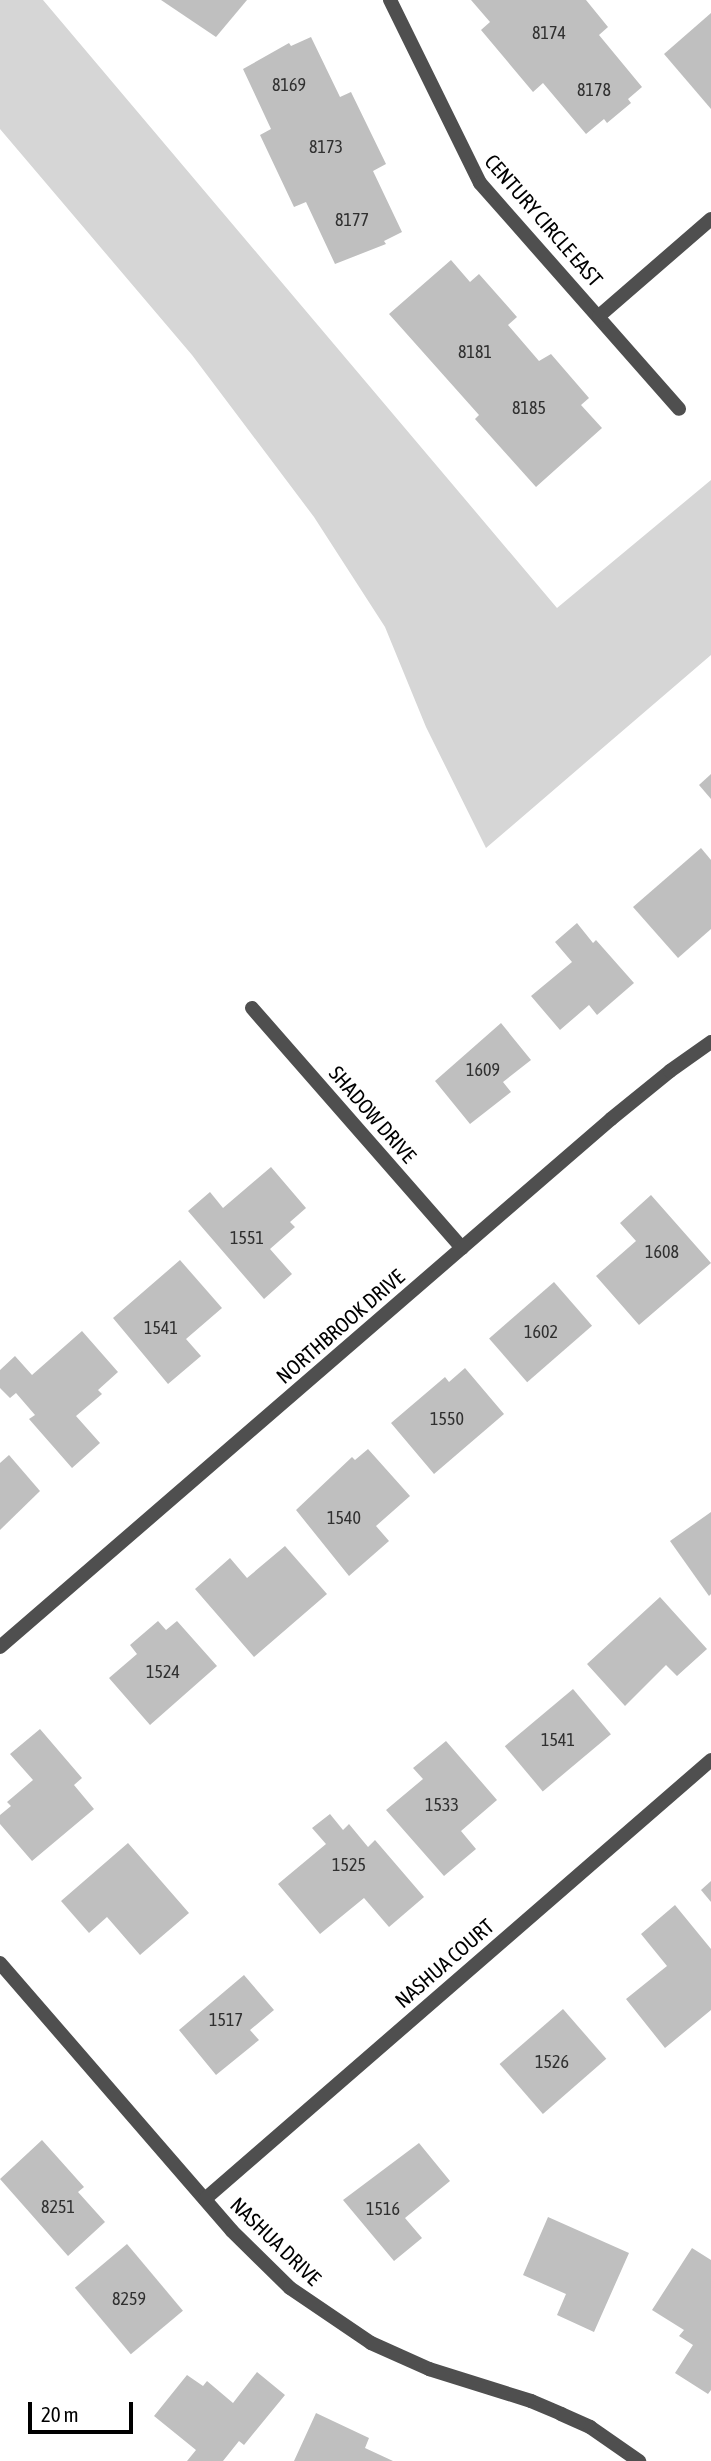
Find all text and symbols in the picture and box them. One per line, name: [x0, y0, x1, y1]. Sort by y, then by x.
house number: 8174: [532, 22, 566, 44]
house number: 8169: [272, 74, 306, 96]
house number: 8178: [577, 79, 611, 101]
house number: 8173: [309, 136, 343, 158]
street label: CENTURY CIRCLE EAST: [480, 149, 608, 291]
house number: 8177: [335, 209, 369, 231]
house number: 8181: [458, 341, 492, 363]
house number: 8185: [512, 397, 546, 419]
house number: 1609: [466, 1059, 500, 1081]
street label: SHADOW DRIVE: [324, 1060, 422, 1168]
house number: 1551: [230, 1227, 264, 1249]
house number: 1608: [645, 1241, 679, 1263]
street label: NORTHBROOK DRIVE: [271, 1264, 409, 1388]
house number: 1541: [144, 1317, 178, 1339]
house number: 1602: [524, 1321, 558, 1343]
house number: 1550: [430, 1408, 464, 1430]
house number: 1540: [327, 1507, 361, 1529]
house number: 1524: [146, 1661, 180, 1683]
house number: 1541: [541, 1729, 575, 1751]
house number: 1533: [425, 1794, 459, 1816]
house number: 1525: [332, 1854, 366, 1876]
street label: NASHUA COURT: [389, 1913, 499, 2013]
house number: 1517: [209, 2009, 243, 2031]
house number: 1526: [535, 2051, 569, 2073]
street label: NASHUA DRIVE: [225, 2192, 327, 2290]
house number: 8251: [41, 2196, 75, 2218]
house number: 1516: [366, 2198, 400, 2220]
house number: 8259: [112, 2288, 146, 2310]
scale bar: [32, 2388, 136, 2432]
text: 20 m: [41, 2402, 79, 2426]

